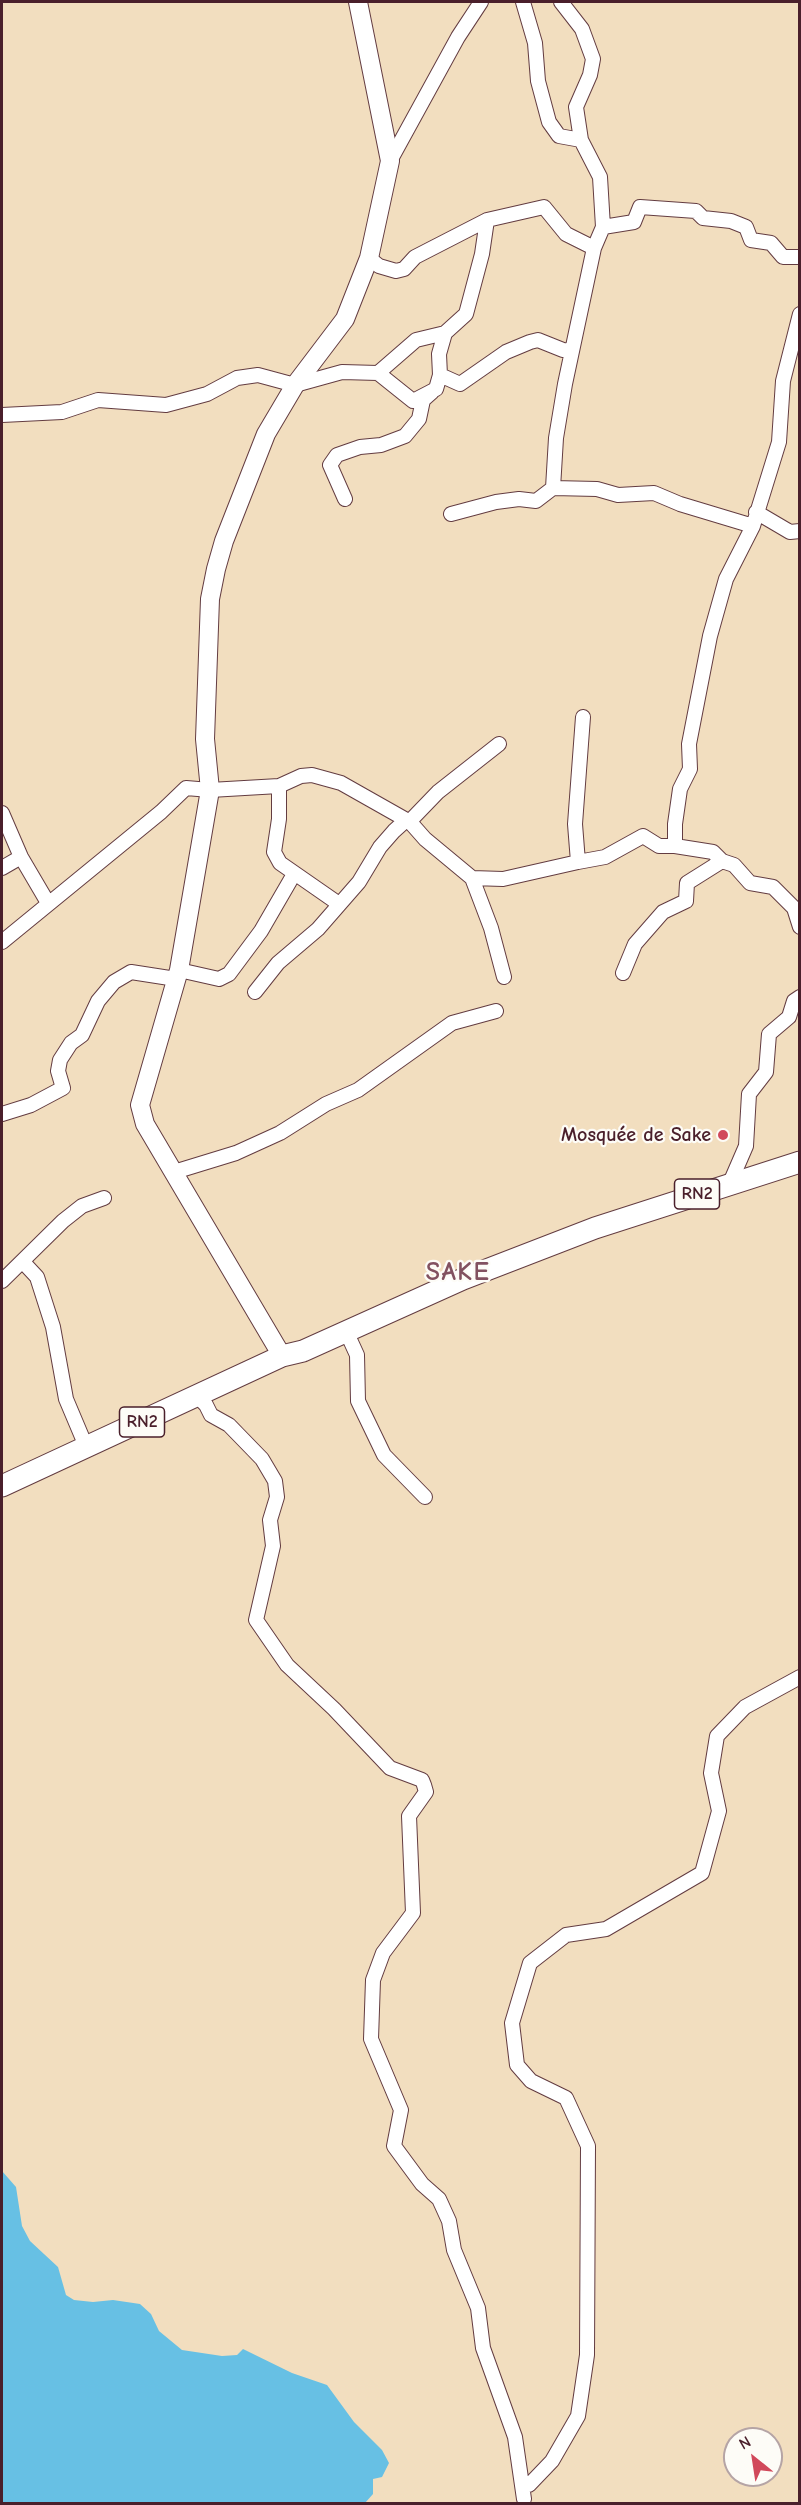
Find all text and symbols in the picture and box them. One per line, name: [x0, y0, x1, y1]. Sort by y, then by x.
place label: Mosquée de Sake: [561, 1123, 711, 1147]
marker: Mosquée de Sake: [716, 1128, 730, 1142]
road number: RN2: [674, 1179, 720, 1209]
district label: SAKE: [426, 1257, 490, 1289]
road number: RN2: [120, 1407, 164, 1437]
north arrow: [723, 2427, 783, 2487]
text: N: [736, 2433, 754, 2454]

